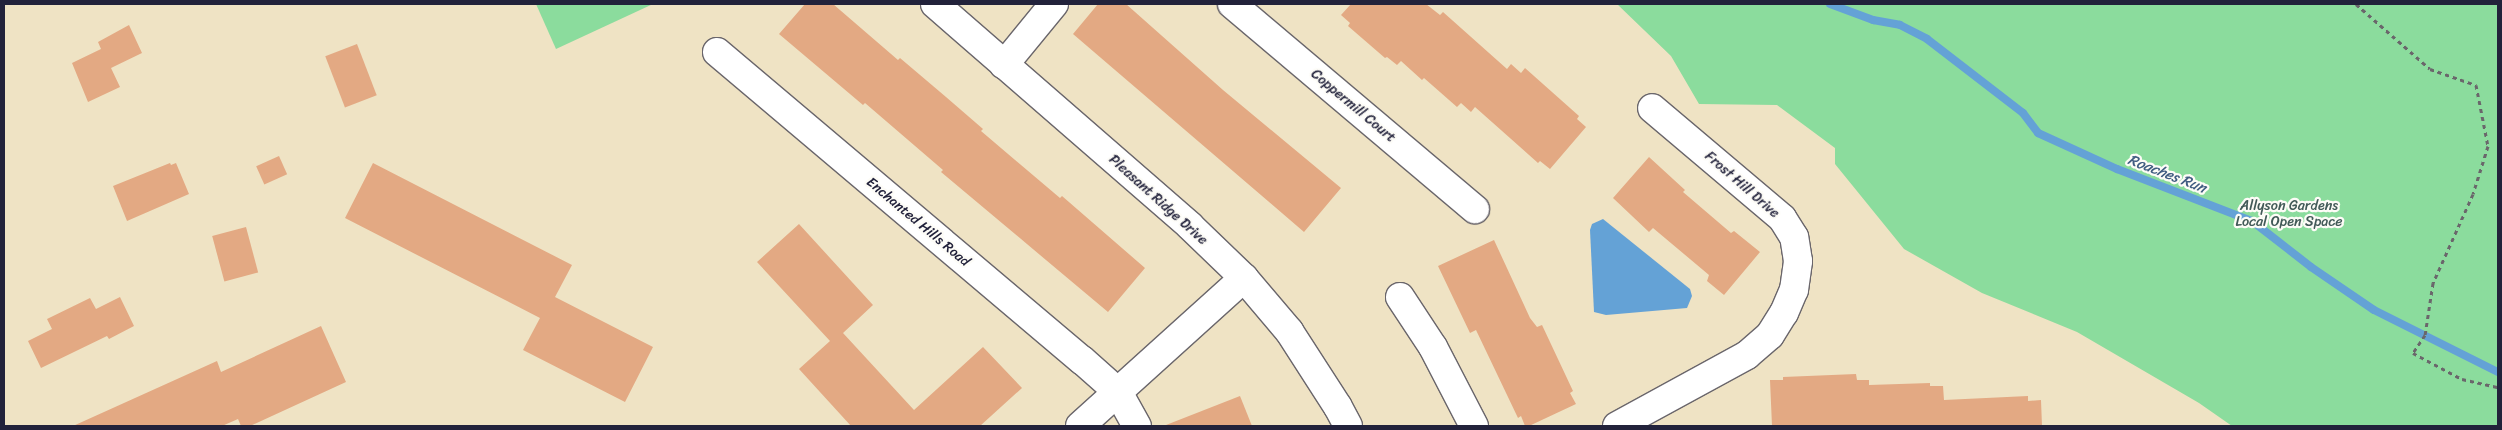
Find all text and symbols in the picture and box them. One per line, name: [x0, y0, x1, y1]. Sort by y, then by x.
street label: Coppermill Court: [1307, 66, 1399, 146]
street label: Frost Hill Drive: [1701, 148, 1783, 222]
street label: Pleasant Ridge Drive: [1105, 151, 1211, 249]
water label: Roaches Run: [2125, 151, 2209, 197]
street label: Enchanted Hills Road: [863, 174, 973, 270]
park label: Allyson Gardens Local Open Space: [2235, 198, 2343, 230]

